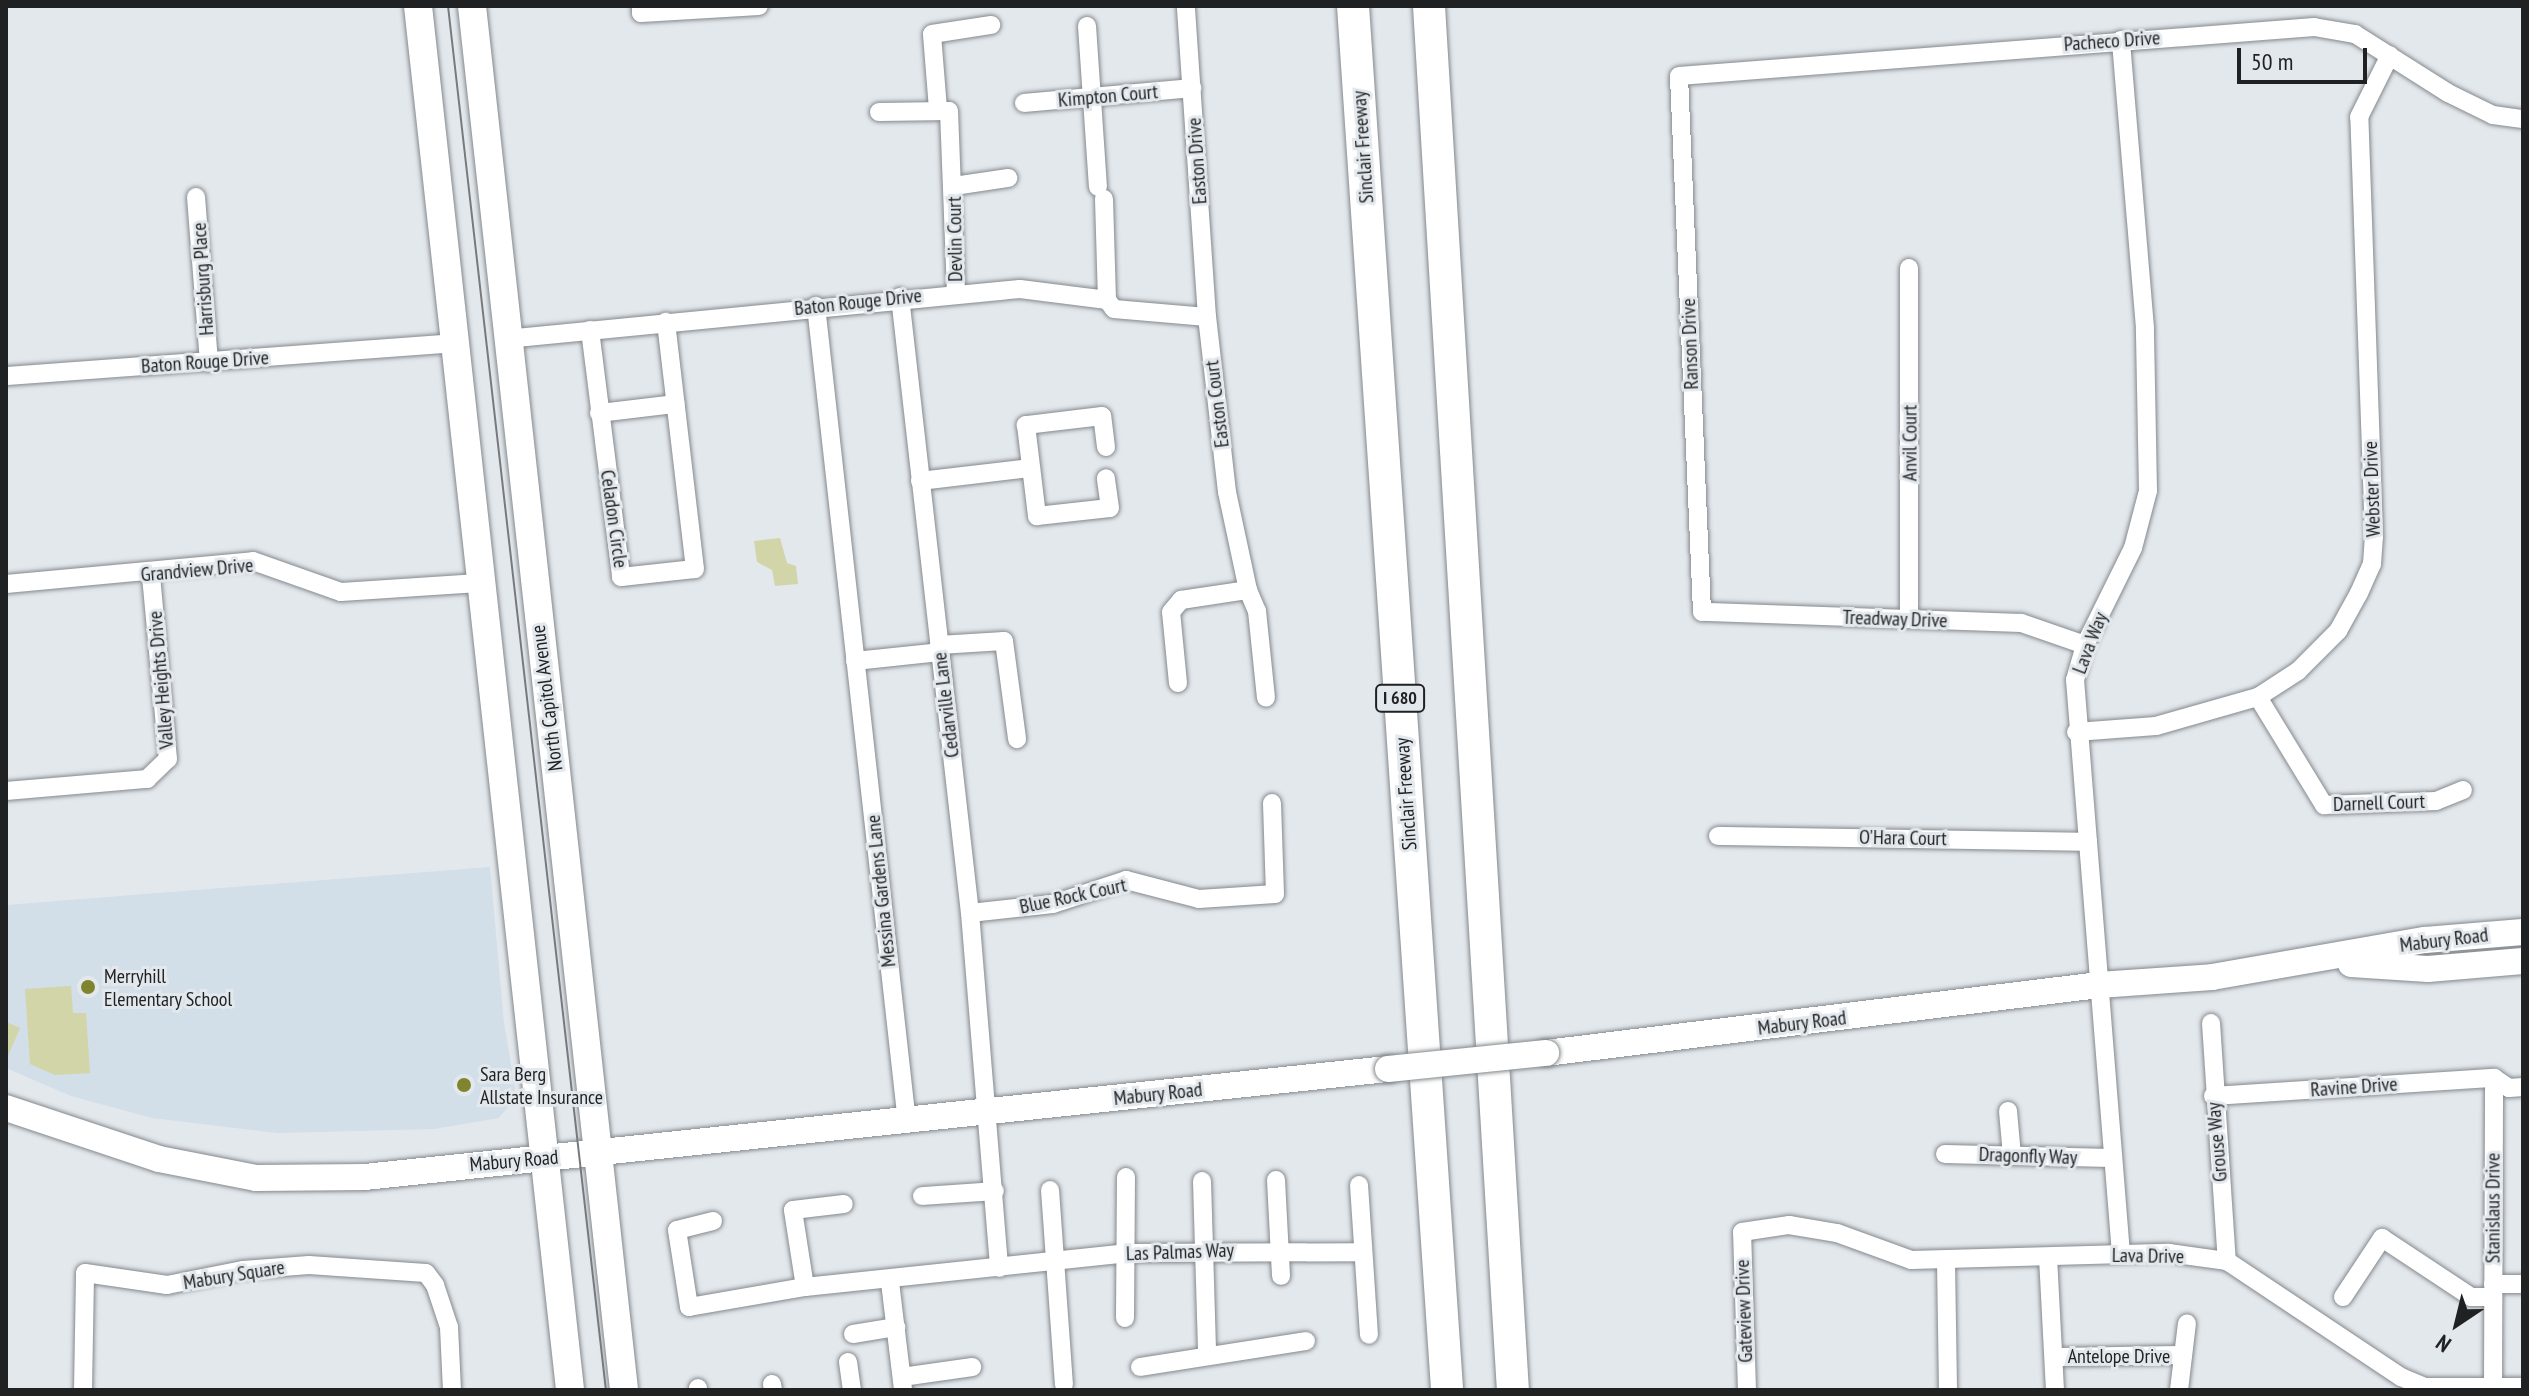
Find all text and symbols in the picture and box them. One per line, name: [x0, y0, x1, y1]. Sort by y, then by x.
street label: Pacheco Drive: [2063, 26, 2161, 56]
scale bar: [2241, 32, 2371, 82]
text: 50 m: [2251, 46, 2293, 77]
street label: Kimpton Court: [1057, 80, 1159, 112]
street label: Sinclair Freeway: [1347, 90, 1379, 204]
street label: Easton Drive: [1182, 117, 1212, 205]
street label: Devlin Court: [942, 196, 968, 282]
street label: Harrisburg Place: [187, 222, 219, 336]
street label: Baton Rouge Drive: [793, 283, 923, 321]
street label: Ranson Drive: [1676, 298, 1704, 390]
street label: Baton Rouge Drive: [140, 346, 270, 378]
street label: Easton Court: [1200, 359, 1234, 449]
street label: Anvil Court: [1898, 405, 1922, 481]
street label: Webster Drive: [2358, 441, 2386, 537]
street label: Celadon Circle: [595, 468, 633, 570]
street label: Grandview Drive: [139, 553, 255, 587]
street label: Treadway Drive: [1842, 605, 1948, 633]
street label: Lava Way: [2067, 609, 2113, 677]
street label: Valley Heights Drive: [143, 610, 179, 750]
street label: North Capitol Avenue: [526, 623, 568, 773]
street label: Cedarville Lane: [928, 651, 964, 759]
road number: I 680: [1374, 684, 1426, 712]
street label: Sinclair Freeway: [1390, 737, 1422, 851]
street label: Darnell Court: [2333, 789, 2425, 817]
street label: Messina Gardens Lane: [861, 814, 901, 968]
street label: O'Hara Court: [1859, 825, 1947, 851]
street label: Blue Rock Court: [1017, 873, 1129, 919]
street label: Mabury Road: [2398, 923, 2490, 957]
place label: Merryhill Elementary School: [104, 964, 233, 1011]
marker: Merryhill Elementary School: [79, 978, 97, 996]
street label: Mabury Road: [1756, 1006, 1848, 1040]
place label: Sara Berg Allstate Insurance: [480, 1062, 603, 1109]
street label: Ravine Drive: [2310, 1072, 2398, 1102]
marker: Sara Berg Allstate Insurance: [455, 1076, 473, 1094]
street label: Mabury Road: [1112, 1077, 1204, 1111]
street label: Grouse Way: [2202, 1101, 2232, 1183]
street label: Dragonfly Way: [1978, 1142, 2078, 1170]
street label: Mabury Road: [468, 1145, 560, 1177]
street label: Stanislaus Drive: [2481, 1153, 2505, 1263]
street label: Las Palmas Way: [1125, 1238, 1235, 1266]
street label: Lava Drive: [2112, 1243, 2184, 1269]
street label: Mabury Square: [181, 1255, 287, 1295]
street label: Gateview Drive: [1730, 1259, 1758, 1363]
north arrow: [2417, 1284, 2497, 1364]
text: N: [2430, 1329, 2456, 1359]
street label: Antelope Drive: [2068, 1344, 2170, 1368]

